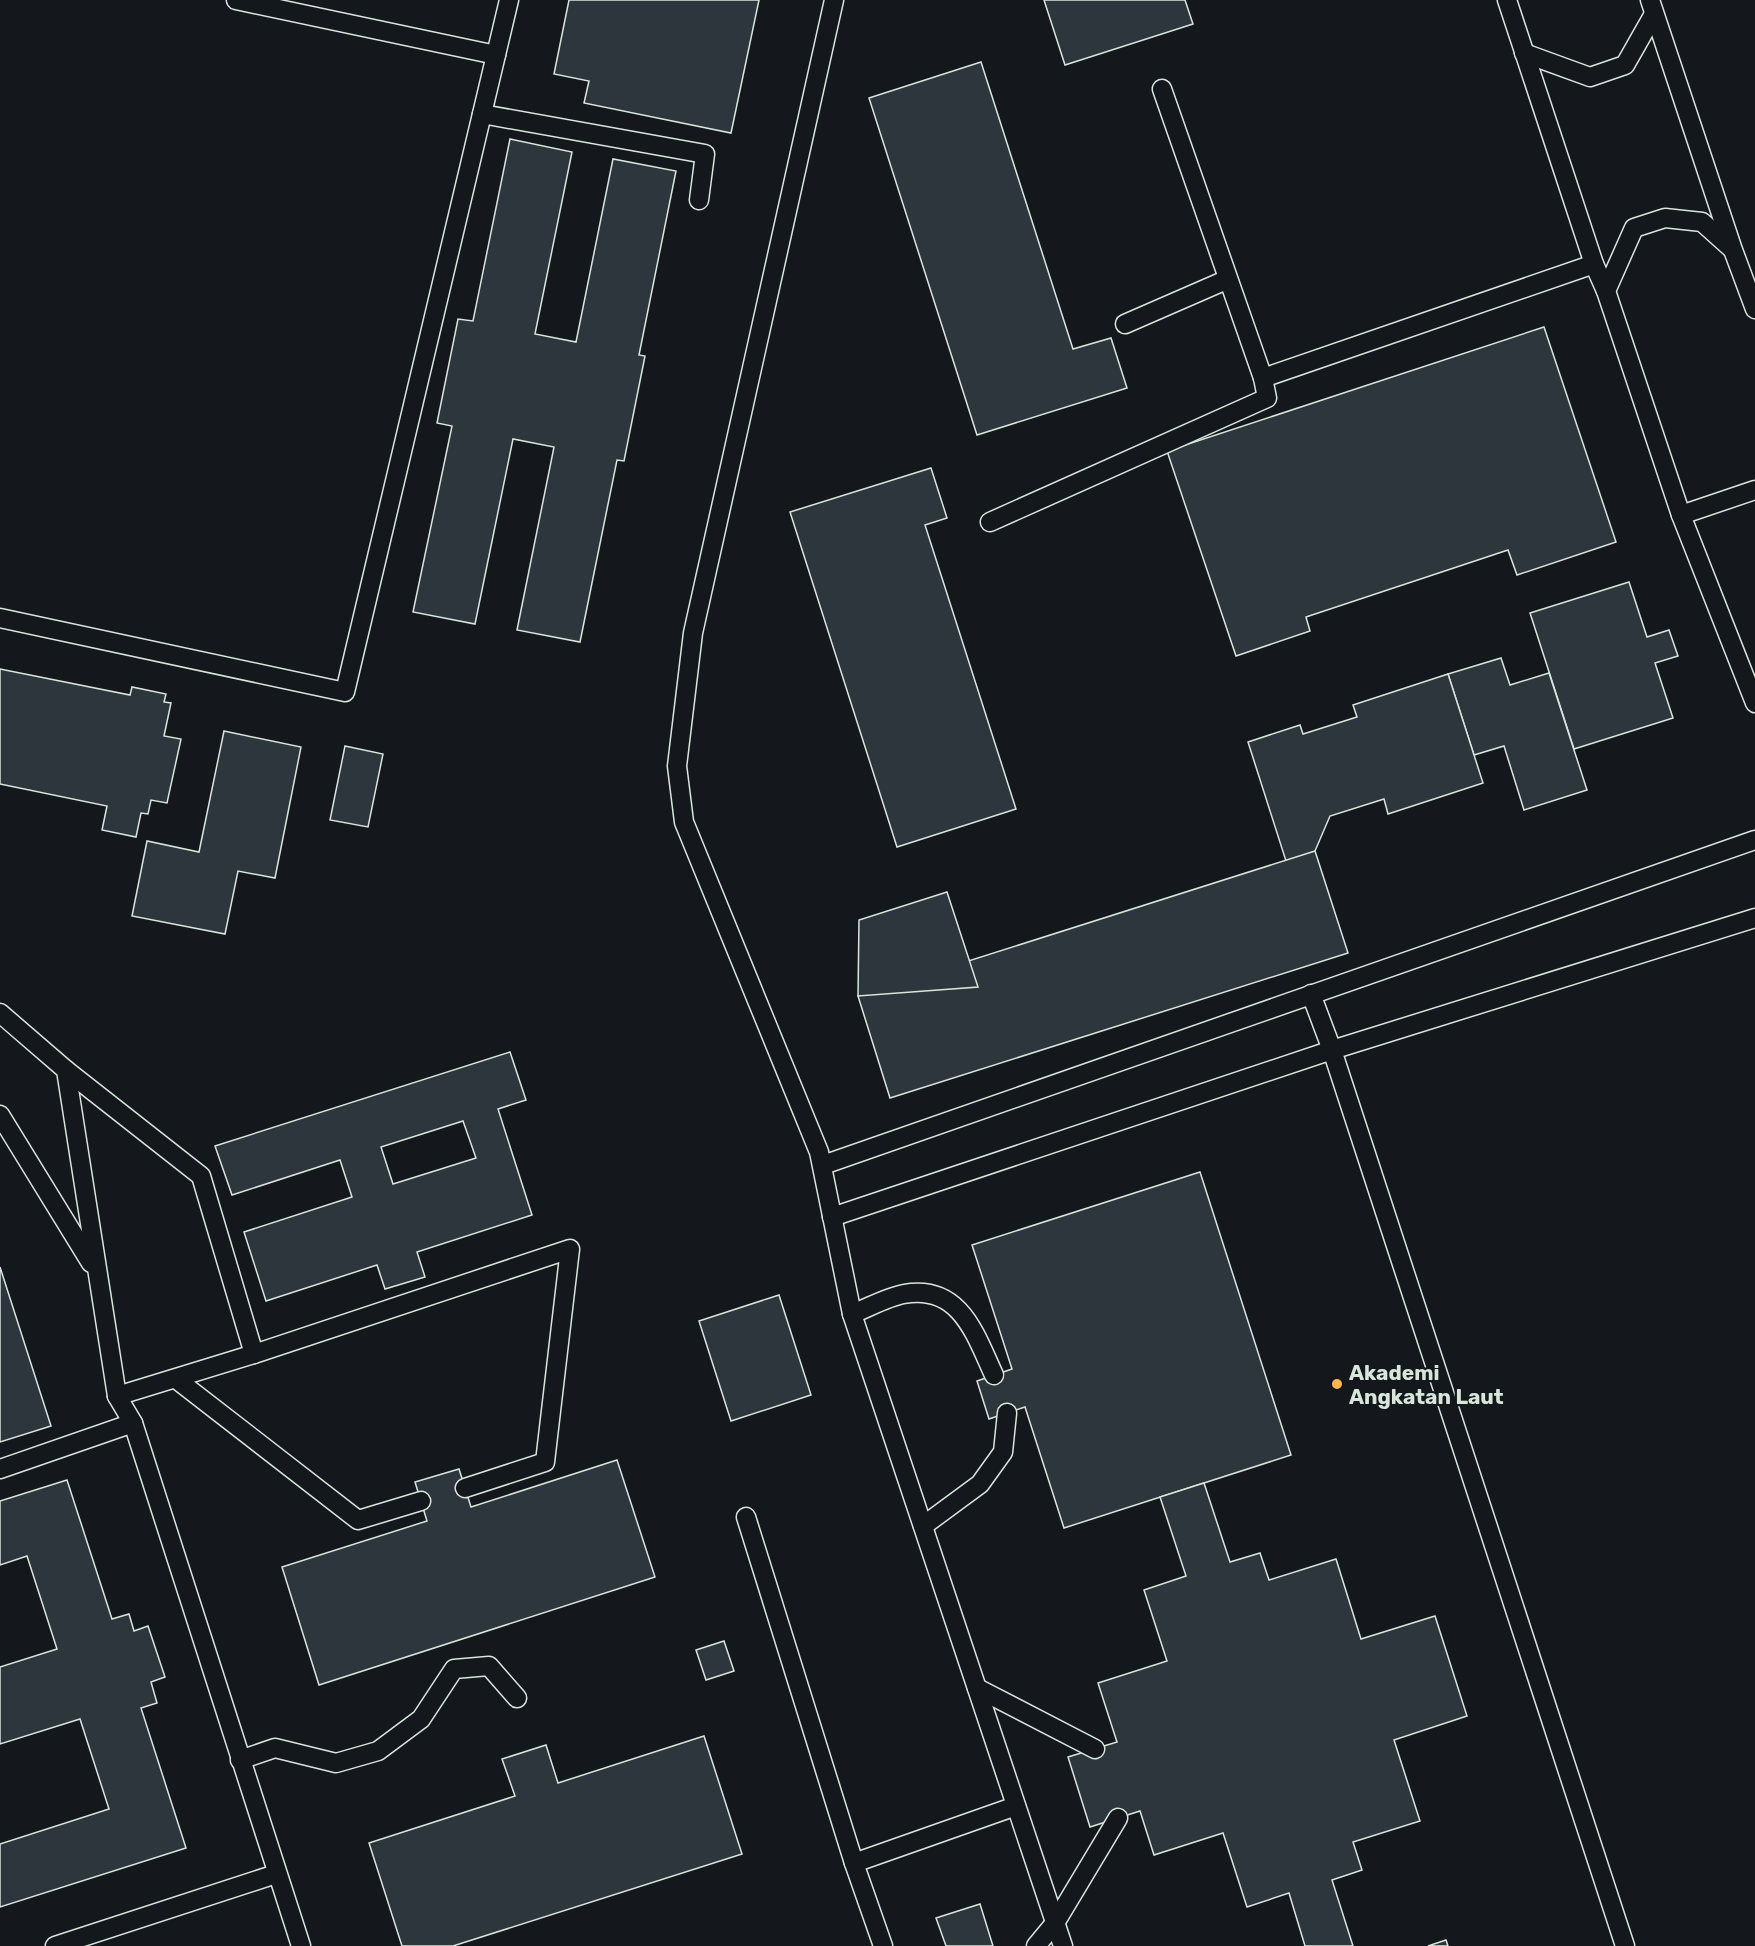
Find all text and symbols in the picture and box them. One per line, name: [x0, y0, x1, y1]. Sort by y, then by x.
place label: Akademi Angkatan Laut: [1349, 1360, 1504, 1409]
marker: Akademi Angkatan Laut: [1330, 1377, 1344, 1391]

